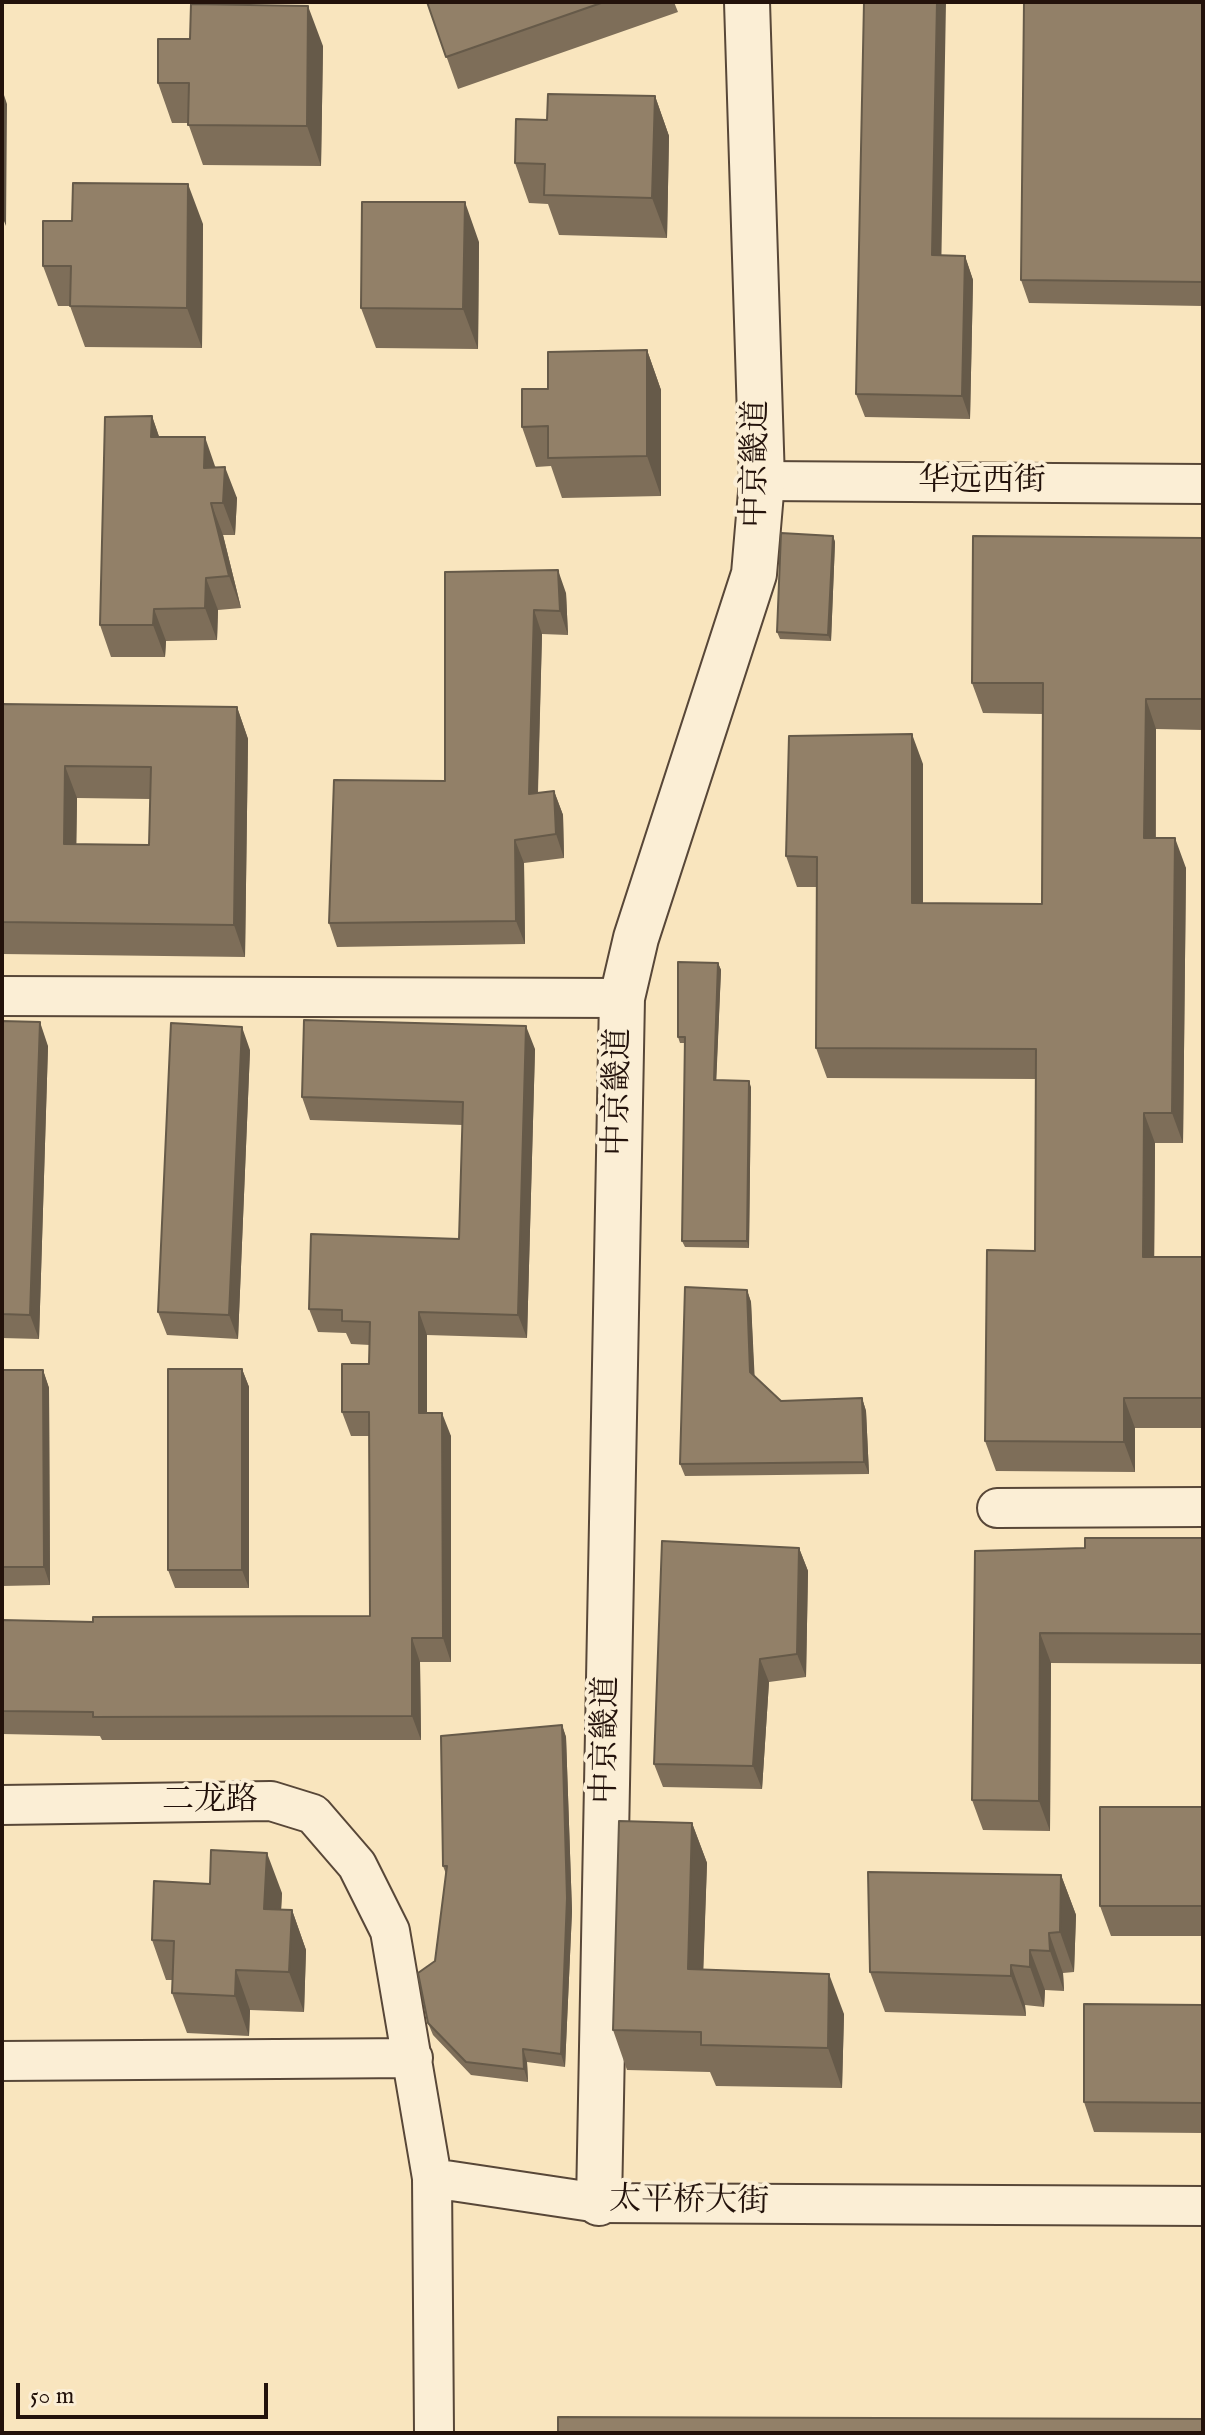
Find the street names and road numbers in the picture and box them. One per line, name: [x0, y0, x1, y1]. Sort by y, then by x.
street label: 中京畿道: [738, 400, 778, 528]
street label: 华远西街: [918, 464, 1046, 502]
street label: 中京畿道: [600, 1028, 640, 1156]
street label: 中京畿道: [588, 1676, 628, 1804]
street label: 二龙路: [162, 1783, 258, 1821]
street label: 太平桥大街: [609, 2182, 769, 2224]

